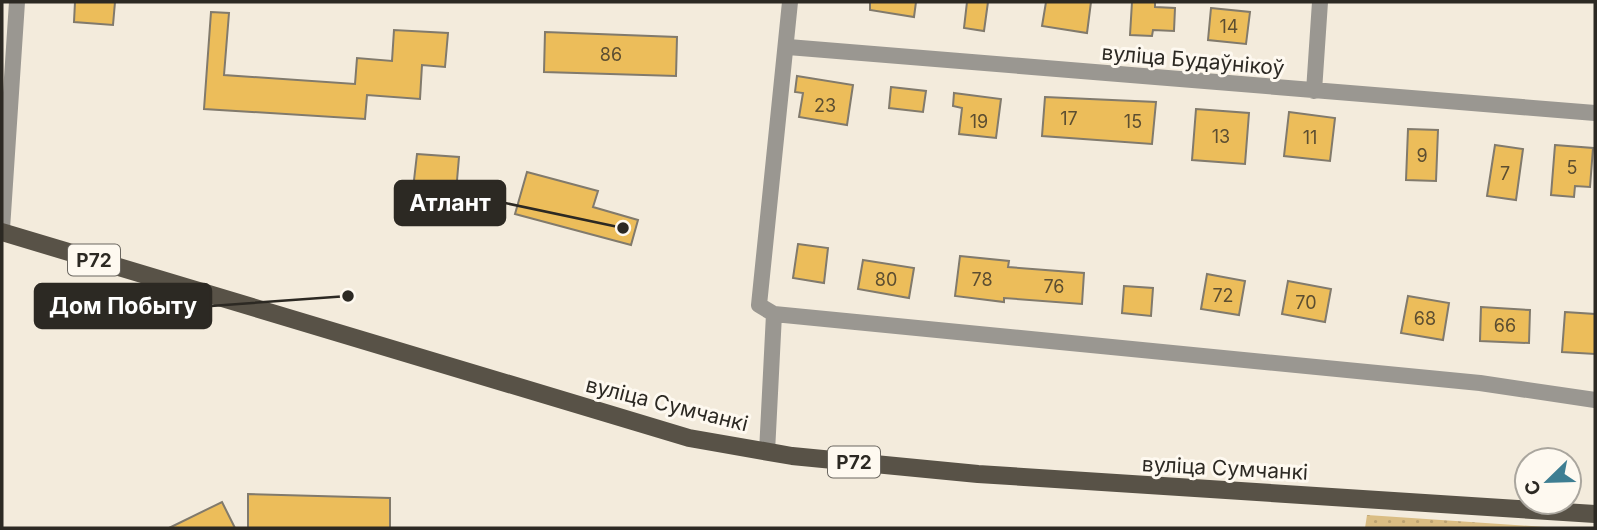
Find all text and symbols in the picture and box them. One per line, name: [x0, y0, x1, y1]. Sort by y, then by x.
house number: 14: [1220, 16, 1238, 37]
street label: вуліца Будаўнікоў: [1101, 40, 1286, 80]
house number: 86: [600, 44, 622, 65]
house number: 23: [814, 95, 836, 116]
house number: 17: [1060, 108, 1078, 129]
house number: 19: [970, 111, 988, 132]
house number: 15: [1124, 111, 1142, 132]
house number: 13: [1212, 126, 1230, 147]
house number: 11: [1303, 127, 1317, 148]
house number: 9: [1416, 145, 1428, 166]
house number: 5: [1567, 157, 1577, 178]
house number: 7: [1500, 163, 1510, 184]
callout: Атлант: [395, 181, 505, 225]
text: Атлант: [409, 189, 491, 217]
road number: Р72: [68, 244, 120, 276]
house number: 80: [875, 269, 897, 290]
house number: 78: [971, 269, 993, 290]
house number: 76: [1043, 276, 1065, 297]
callout: Дом Побыту: [35, 284, 211, 328]
house number: 72: [1212, 285, 1234, 306]
text: Дом Побыту: [49, 292, 197, 320]
house number: 70: [1295, 292, 1317, 313]
house number: 68: [1414, 308, 1436, 329]
house number: 66: [1494, 315, 1516, 336]
street label: вуліца Сумчанкі: [583, 372, 751, 436]
road number: Р72: [828, 446, 880, 477]
north arrow: [1513, 446, 1583, 516]
street label: вуліца Сумчанкі: [1141, 451, 1309, 485]
text: С: [1519, 476, 1546, 498]

